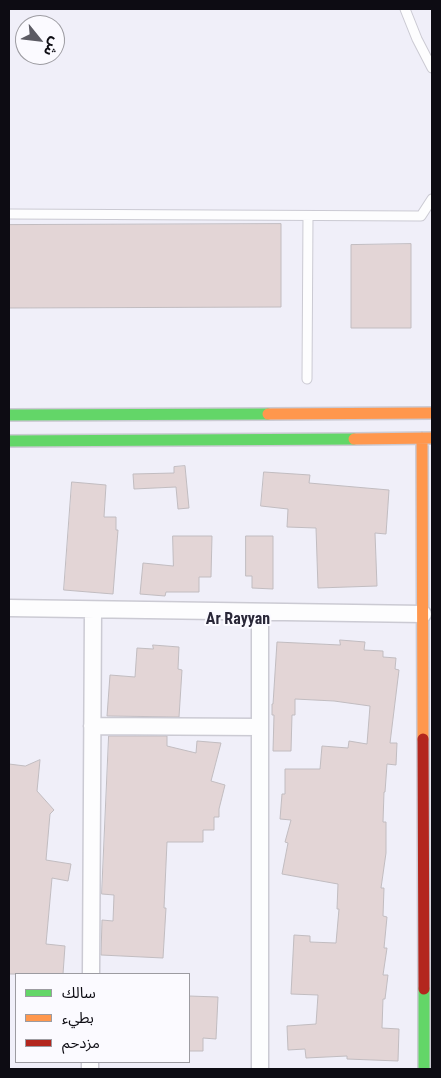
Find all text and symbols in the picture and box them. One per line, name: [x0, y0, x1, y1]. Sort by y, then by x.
north arrow: [15, 15, 65, 65]
text: ش: [41, 35, 64, 59]
district label: Ar Rayyan: [206, 610, 270, 630]
legend: [15, 973, 190, 1063]
text: سالك: [62, 984, 96, 1002]
text: بطيء: [62, 1009, 94, 1027]
text: مزدحم: [62, 1034, 100, 1052]

